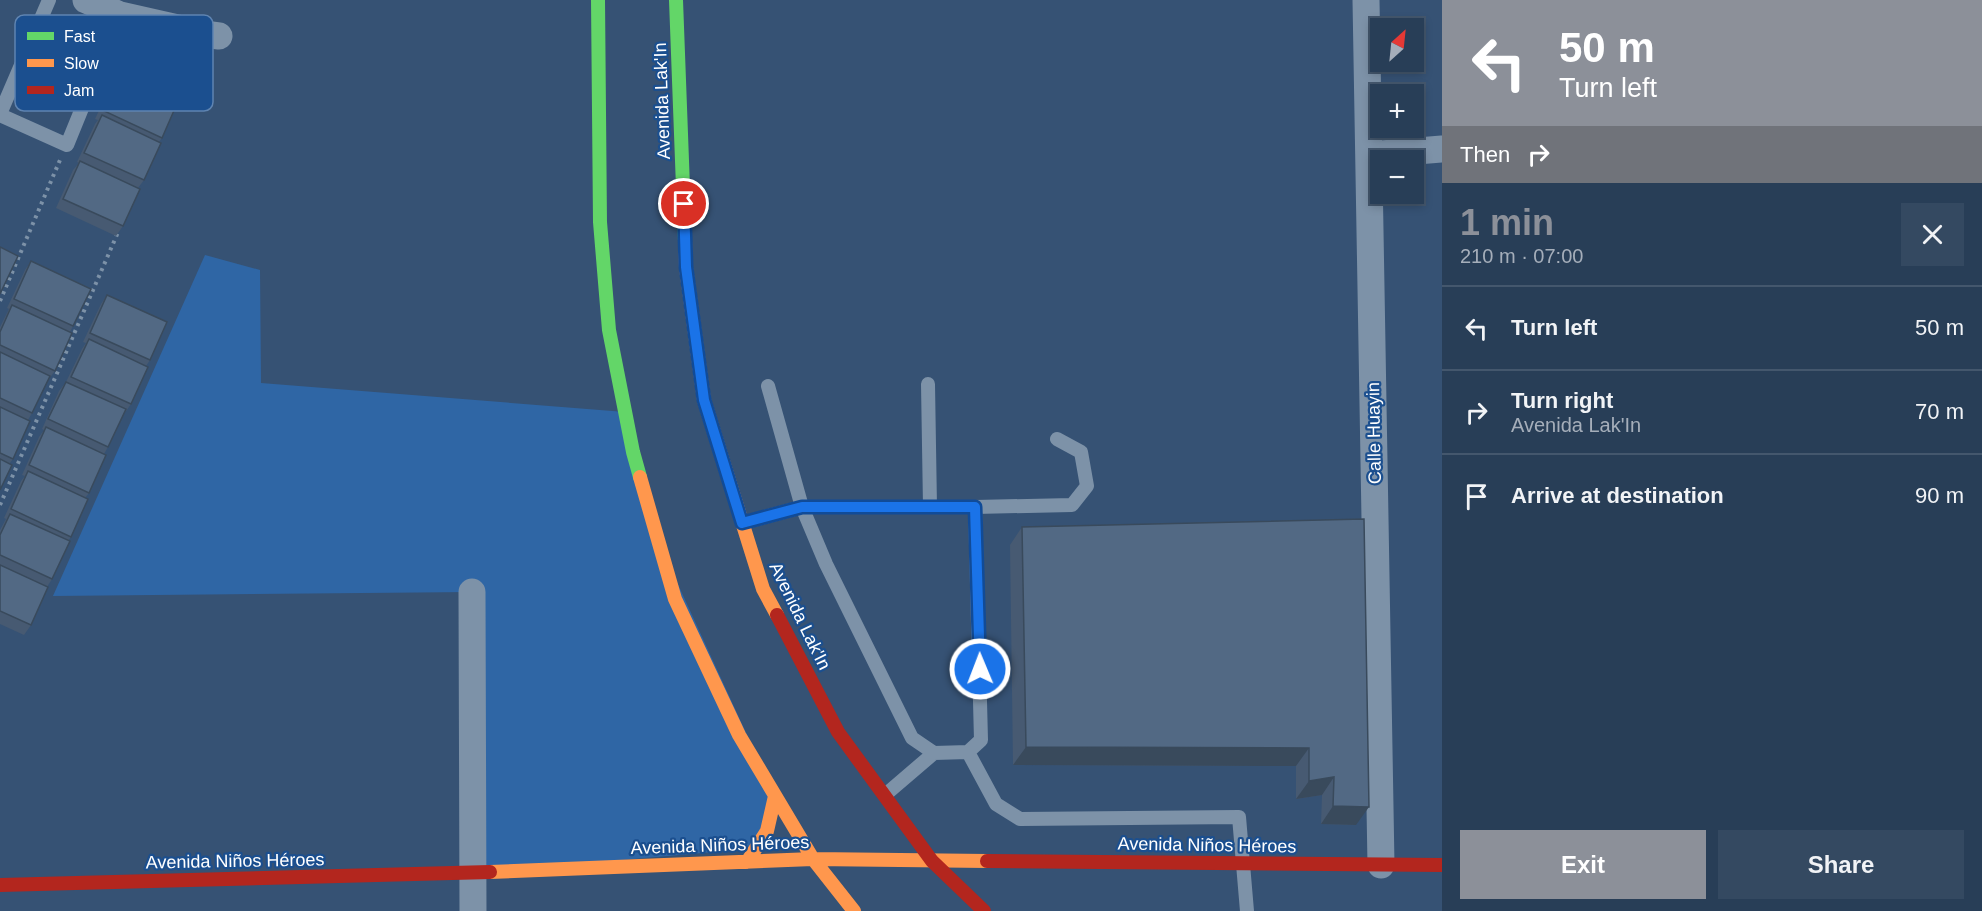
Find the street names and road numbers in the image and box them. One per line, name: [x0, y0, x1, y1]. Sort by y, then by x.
street label: Avenida Lak'In: [650, 42, 674, 160]
street label: Calle Huayin: [1363, 382, 1385, 484]
street label: Avenida Lak'In: [765, 559, 835, 673]
street label: Avenida Niños Héroes: [630, 832, 810, 858]
street label: Avenida Niños Héroes: [1117, 833, 1297, 857]
street label: Avenida Niños Héroes: [145, 849, 325, 873]

